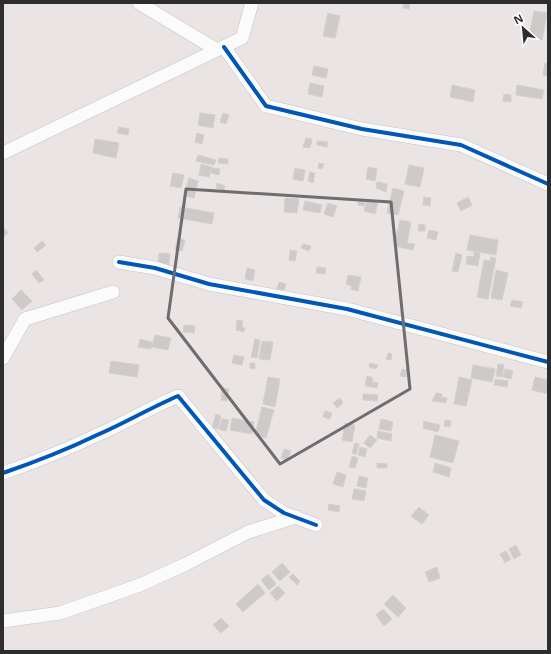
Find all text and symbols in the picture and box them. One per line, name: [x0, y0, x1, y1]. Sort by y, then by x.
north arrow: [503, 8, 543, 48]
text: N: [511, 10, 526, 27]

